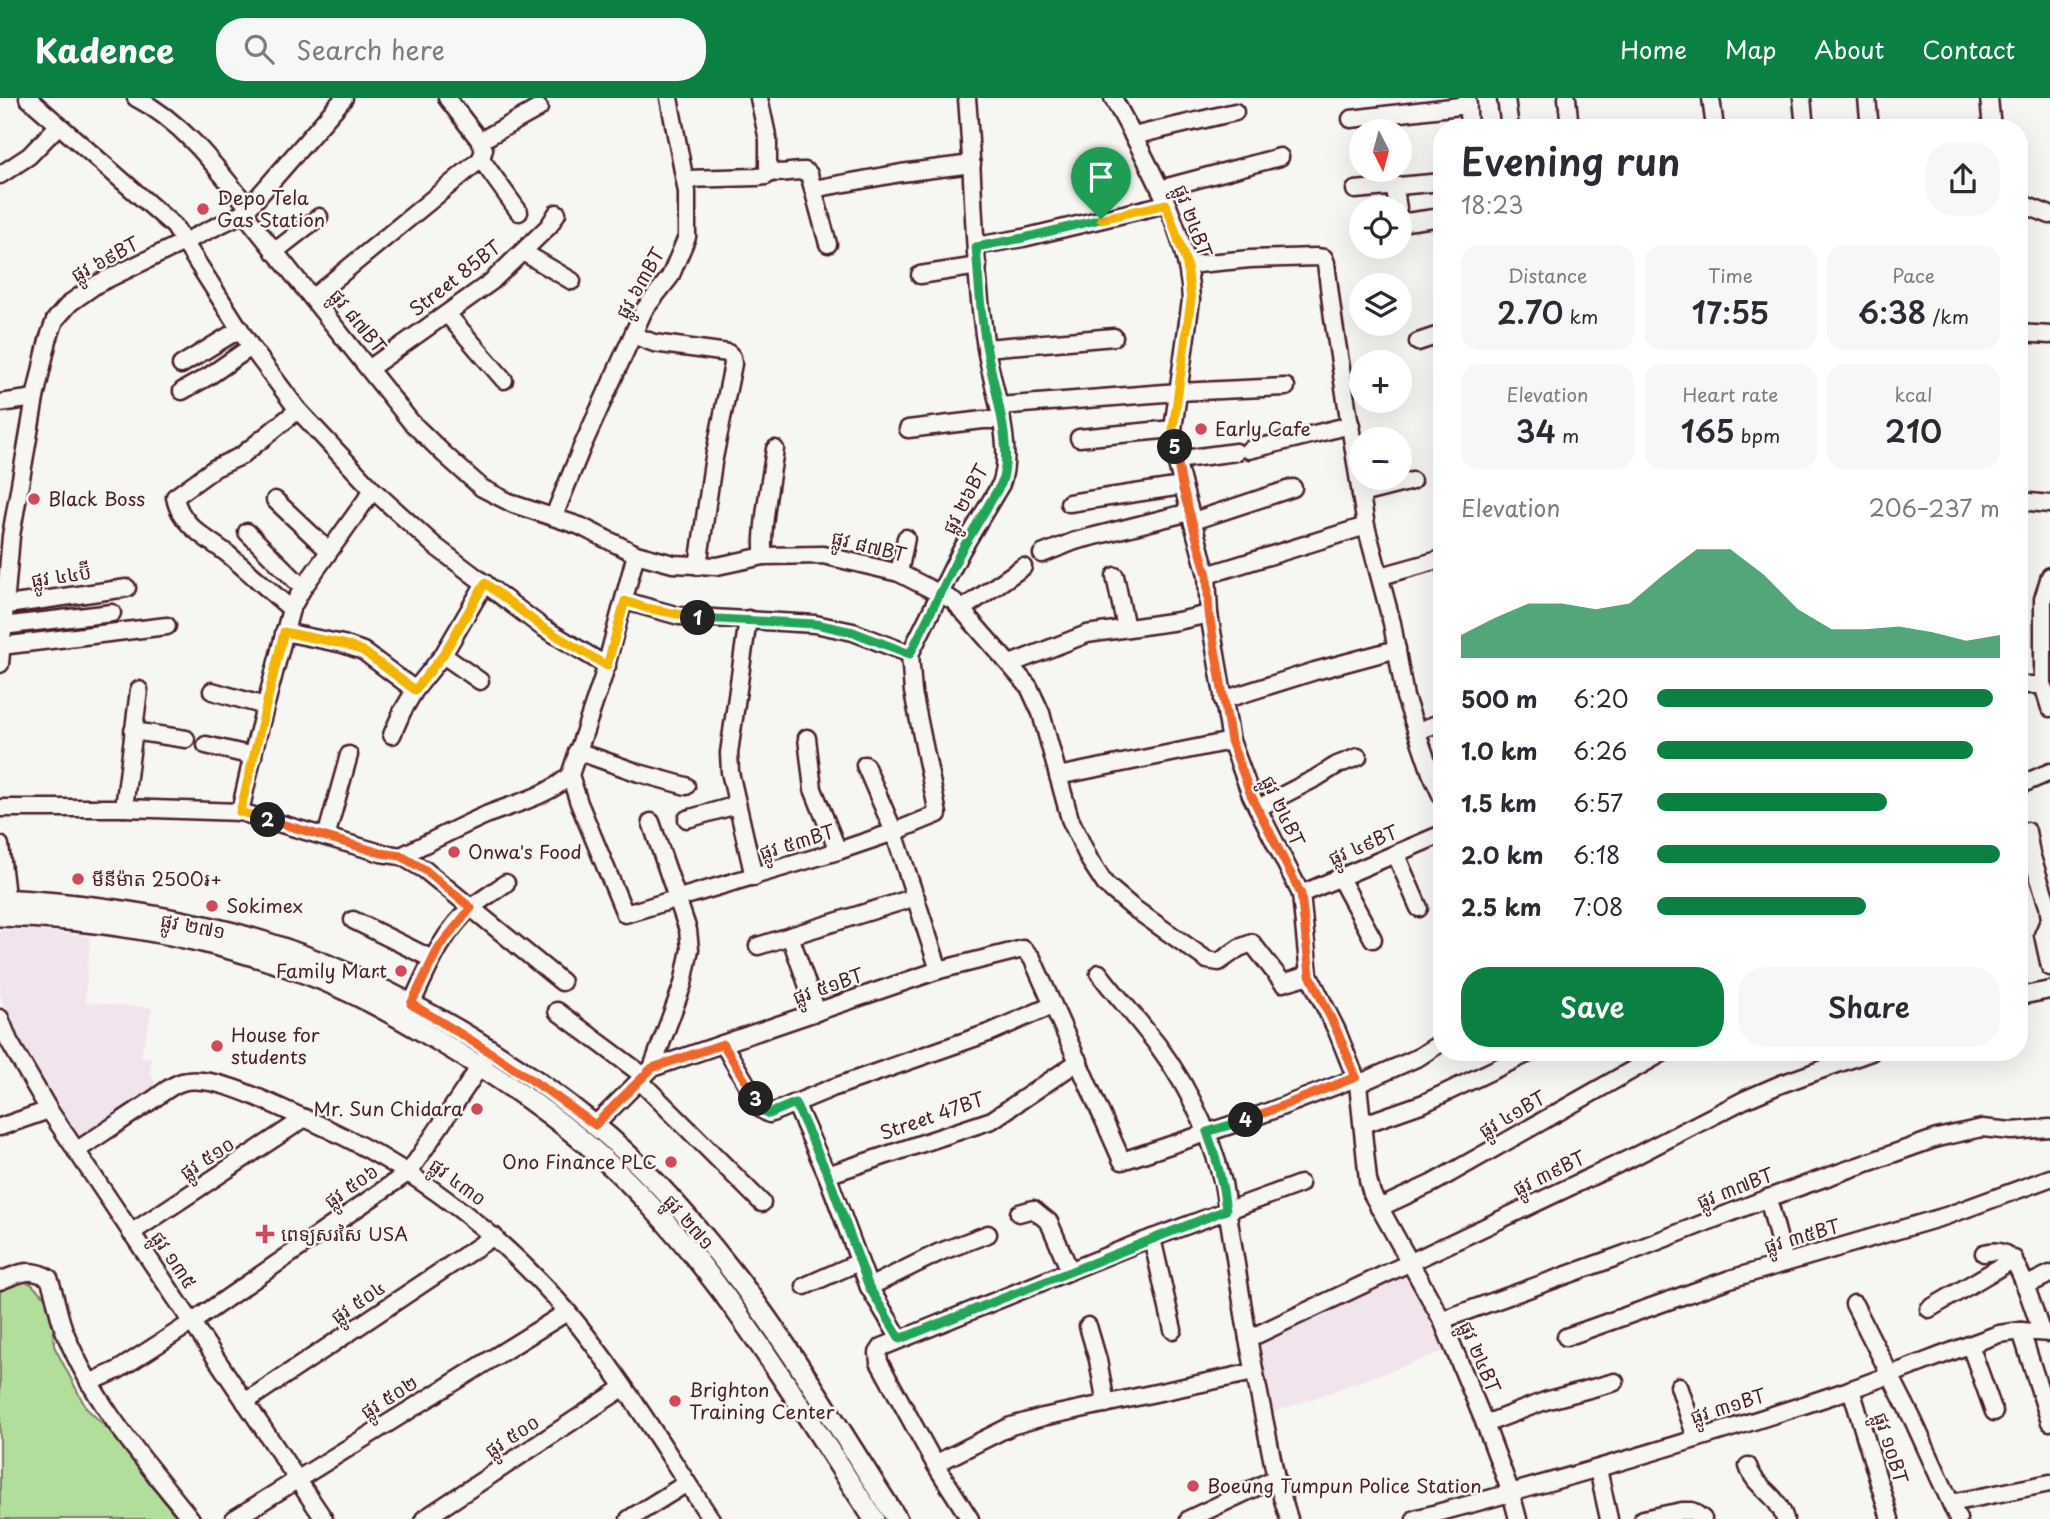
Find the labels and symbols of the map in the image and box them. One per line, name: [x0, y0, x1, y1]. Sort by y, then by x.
north arrow: [1349, 119, 1412, 182]
pin: [1071, 147, 1131, 219]
street label: ផ្លូវ ២៤BT: [1163, 180, 1220, 263]
place label: Depo Tela Gas Station: [217, 183, 325, 233]
marker: Depo Tela Gas Station: [195, 201, 211, 217]
street label: ផ្លូវ ៦៩BT: [66, 228, 146, 292]
street label: Street 85BT: [402, 232, 506, 322]
street label: ផ្លូវ ៦៣BT: [608, 242, 675, 325]
street label: ផ្លូវ ៨៧BT: [320, 282, 394, 362]
place label: Early Cafe: [1215, 414, 1311, 442]
marker: Early Cafe: [1193, 421, 1209, 437]
pin: 5: [1158, 430, 1192, 464]
street label: ផ្លូវ ២៦BT: [934, 458, 998, 541]
place label: Black Boss: [48, 484, 145, 512]
marker: Black Boss: [26, 491, 42, 507]
street label: ផ្លូវ ៨៧BT: [828, 522, 910, 572]
street label: ផ្លូវ ៤៤ប៊ី: [29, 557, 93, 598]
pin: 1: [680, 601, 716, 636]
street label: ផ្លូវ ២៤BT: [1251, 770, 1313, 853]
pin: 2: [250, 802, 286, 838]
street label: ផ្លូវ ៥៣BT: [755, 816, 839, 870]
street label: ផ្លូវ ៤៩BT: [1323, 817, 1404, 876]
place label: Onwa's Food: [468, 837, 582, 865]
marker: Onwa's Food: [446, 844, 462, 860]
place label: មីនីម៉ាត 2500៛+: [92, 864, 222, 892]
marker: មីនីម៉ាត 2500៛+: [70, 871, 86, 887]
place label: Sokimex: [226, 891, 303, 919]
marker: Sokimex: [204, 898, 220, 914]
street label: ផ្លូវ ២៧១: [157, 905, 228, 950]
place label: Family Mart: [276, 956, 387, 984]
street label: ផ្លូវ ៥១BT: [788, 960, 869, 1015]
marker: Family Mart: [393, 963, 409, 979]
place label: House for students: [231, 1020, 320, 1070]
marker: House for students: [209, 1038, 225, 1054]
pin: 3: [738, 1082, 774, 1116]
street label: ផ្លូវ ៤១BT: [1473, 1083, 1553, 1148]
street label: Street 47BT: [876, 1084, 988, 1146]
place label: Mr. Sun Chidara: [313, 1094, 463, 1122]
marker: Mr. Sun Chidara: [469, 1101, 485, 1117]
pin: 4: [1228, 1102, 1264, 1138]
street label: ផ្លូវ ៥១០: [173, 1129, 242, 1189]
street label: ផ្លូវ ៣៩BT: [1507, 1142, 1592, 1206]
place label: Ono Finance PLC: [502, 1147, 657, 1175]
street label: ផ្លូវ ៤៣០: [421, 1150, 493, 1216]
marker: Ono Finance PLC: [663, 1154, 679, 1170]
street label: ផ្លូវ ៥០៦: [318, 1156, 386, 1218]
street label: ផ្លូវ ៣៧BT: [1692, 1160, 1779, 1219]
street label: ផ្លូវ ២៧១: [654, 1187, 722, 1258]
street label: ផ្លូវ ៣៥BT: [1760, 1211, 1844, 1264]
place label: ពេទ្យសរសៃ USA: [281, 1219, 408, 1247]
marker: ពេទ្យសរសៃ USA: [255, 1224, 275, 1244]
street label: ផ្លូវ ១៣៥: [141, 1225, 205, 1297]
street label: ផ្លូវ ៥០៤: [324, 1273, 393, 1334]
street label: ផ្លូវ ២៤BT: [1449, 1316, 1509, 1399]
street label: ផ្លូវ ៥០២: [354, 1368, 425, 1429]
place label: Brighton Training Center: [689, 1375, 835, 1425]
street label: ផ្លូវ ៣១BT: [1686, 1380, 1770, 1434]
marker: Brighton Training Center: [667, 1393, 683, 1409]
street label: ផ្លូវ ៥០០: [478, 1407, 547, 1467]
street label: ផ្លូវ ១០BT: [1863, 1408, 1916, 1488]
place label: Boeung Tumpun Police Station: [1207, 1471, 1482, 1499]
marker: Boeung Tumpun Police Station: [1185, 1478, 1201, 1494]

